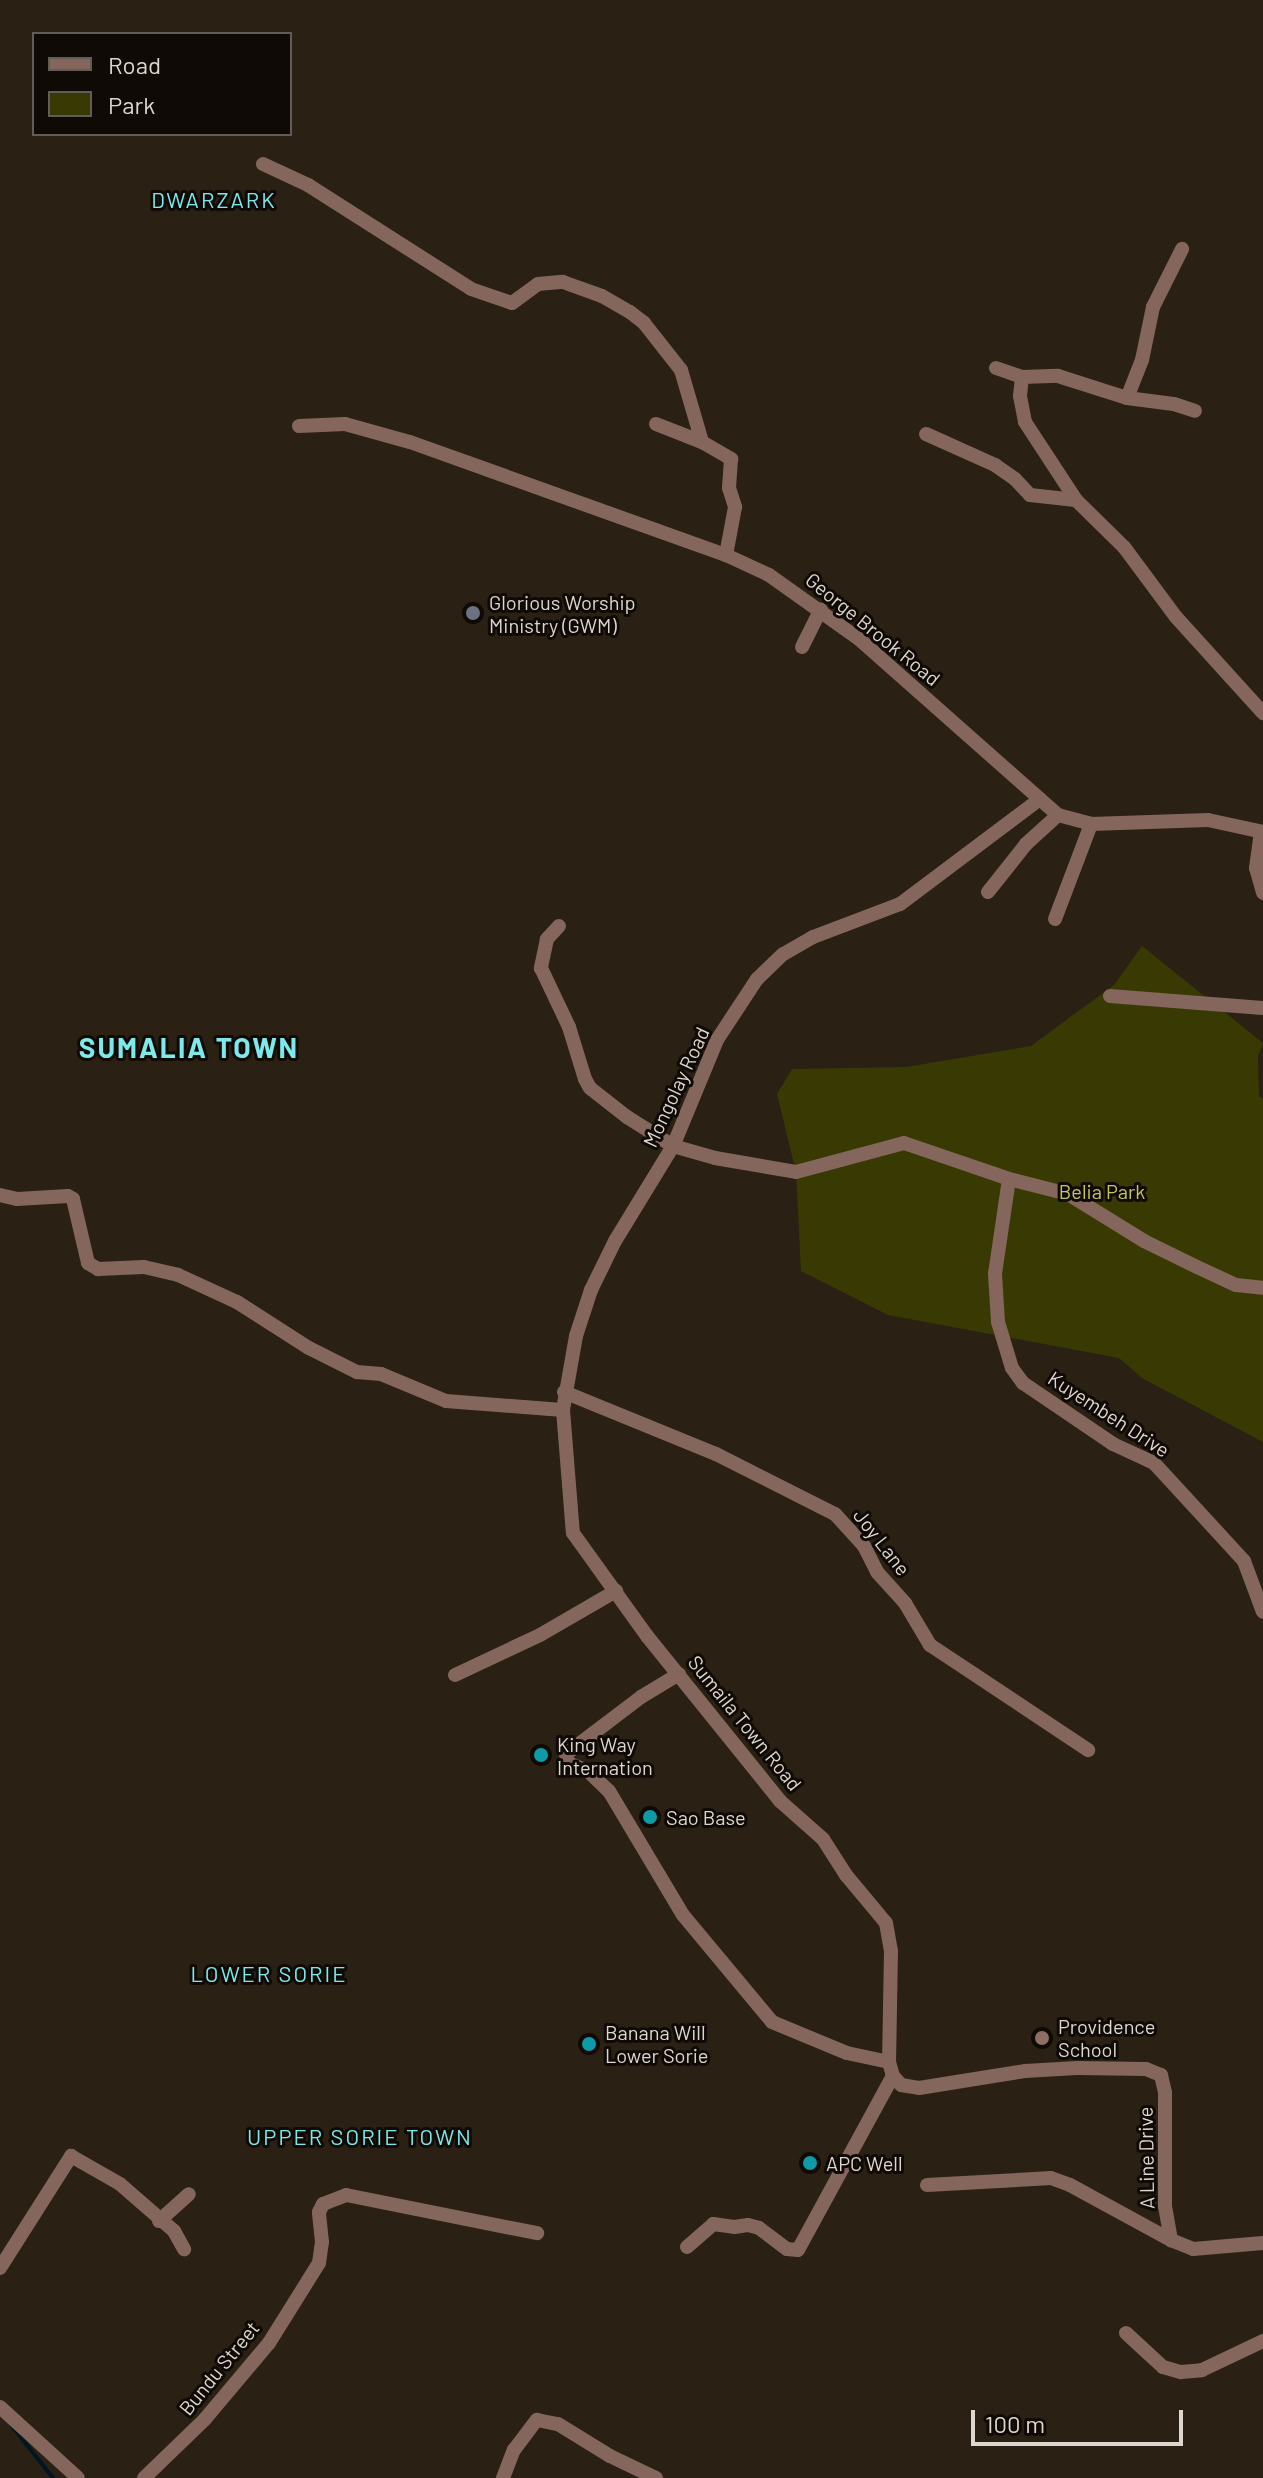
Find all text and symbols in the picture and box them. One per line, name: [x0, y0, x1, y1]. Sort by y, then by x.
legend: [32, 32, 292, 136]
text: Road: [108, 50, 161, 79]
text: Park: [108, 90, 155, 119]
district label: DWARZARK: [151, 187, 277, 213]
street label: George Brook Road: [801, 567, 945, 691]
place label: Glorious Worship Ministry (GWM): [489, 590, 636, 637]
marker: Glorious Worship Ministry (GWM): [464, 604, 482, 622]
street label: Mongolay Road: [638, 1023, 714, 1151]
district label: SUMALIA TOWN: [79, 1030, 299, 1064]
park label: Belia Park: [1059, 1179, 1145, 1203]
street label: Kuyembeh Drive: [1044, 1366, 1174, 1462]
street label: Joy Lane: [848, 1504, 916, 1580]
street label: Sumaila Town Road: [683, 1651, 807, 1795]
place label: King Way Internation: [557, 1732, 653, 1779]
marker: King Way Internation: [532, 1746, 550, 1764]
place label: Sao Base: [666, 1805, 746, 1829]
marker: Sao Base: [641, 1808, 659, 1826]
district label: LOWER SORIE: [190, 1961, 348, 1987]
place label: Providence School: [1058, 2014, 1155, 2061]
place label: Banana Will Lower Sorie: [605, 2020, 708, 2067]
marker: Providence School: [1033, 2029, 1051, 2047]
marker: Banana Will Lower Sorie: [580, 2035, 598, 2053]
street label: A Line Drive: [1133, 2107, 1159, 2209]
district label: UPPER SORIE TOWN: [247, 2124, 473, 2150]
place label: APC Well: [826, 2151, 903, 2175]
marker: APC Well: [801, 2154, 819, 2172]
street label: Bundu Street: [174, 2316, 264, 2420]
scale bar: [975, 2394, 1187, 2444]
text: 100 m: [985, 2409, 1045, 2438]

